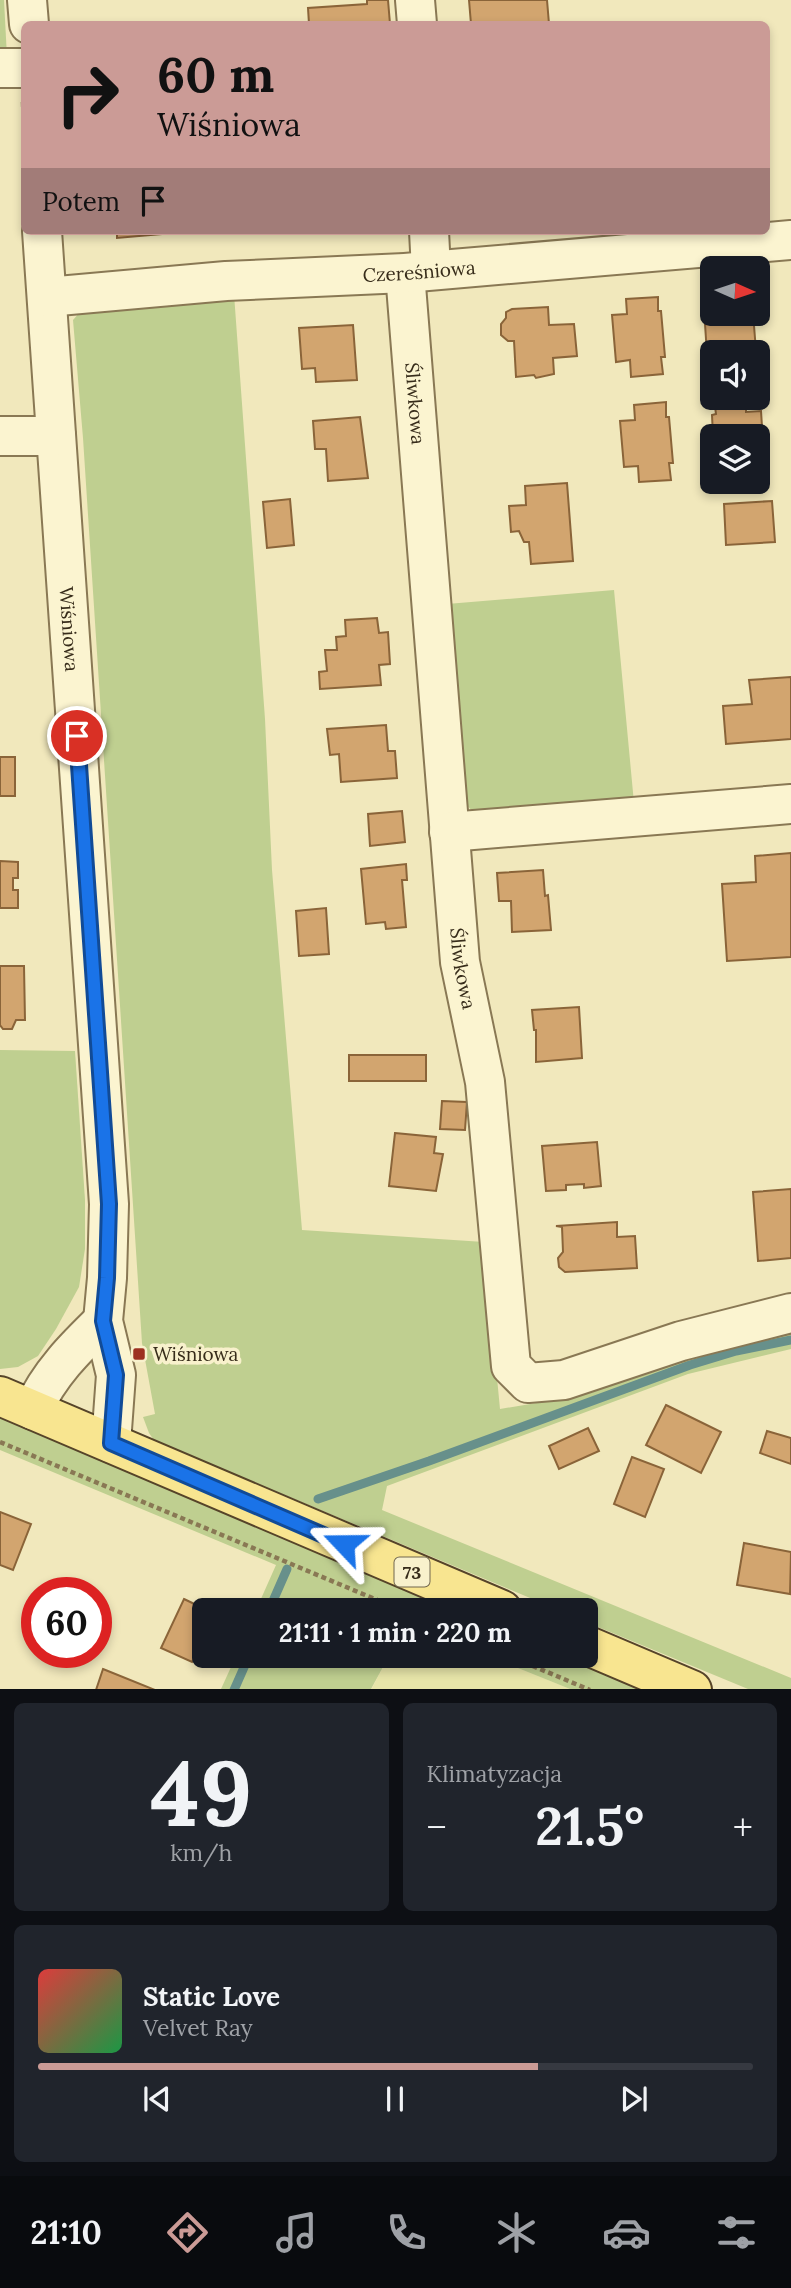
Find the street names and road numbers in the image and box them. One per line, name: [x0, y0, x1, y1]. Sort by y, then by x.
street label: Czereśniowa: [362, 255, 477, 287]
street label: Śliwkowa: [400, 362, 431, 446]
street label: Wiśniowa: [55, 586, 84, 673]
street label: Śliwkowa: [445, 927, 482, 1012]
road number: 73: [394, 1558, 430, 1587]

